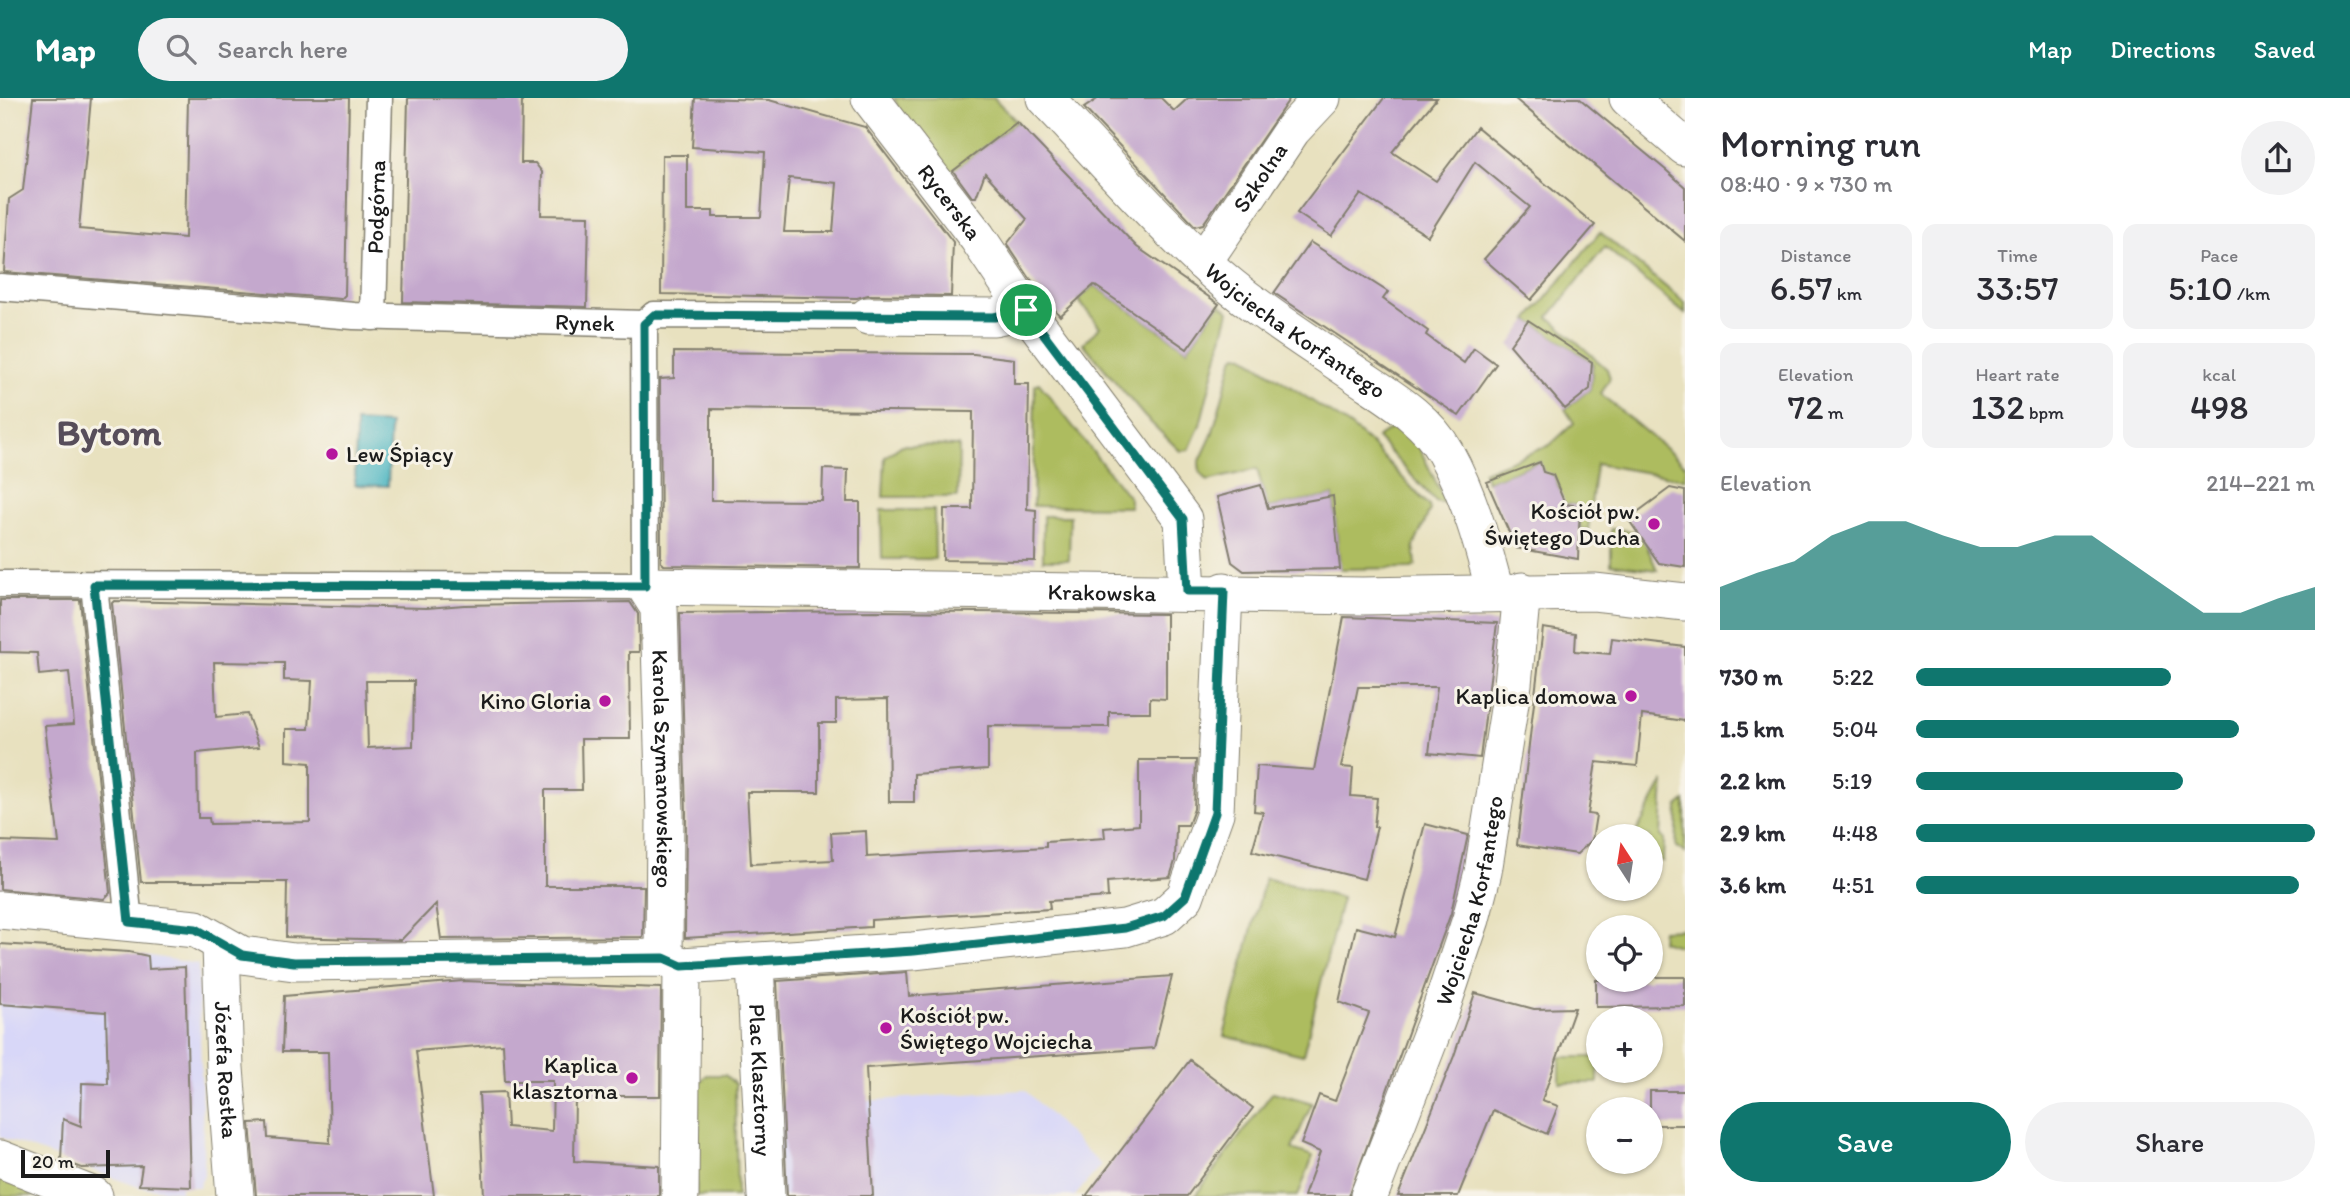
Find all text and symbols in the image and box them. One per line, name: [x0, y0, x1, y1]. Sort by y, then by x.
search box: [138, 18, 628, 81]
text: Map: [35, 30, 96, 69]
icon: search: [162, 30, 200, 68]
text: Search here: [218, 33, 348, 65]
text: Map: [2028, 35, 2072, 64]
text: Directions: [2110, 35, 2216, 64]
text: Saved: [2254, 35, 2315, 64]
text: Morning run: [1720, 121, 1921, 167]
button: share: [2241, 121, 2315, 195]
street label: Szkolna: [1227, 137, 1293, 218]
street label: Rycerska: [912, 158, 988, 245]
street label: Podgórna: [361, 160, 391, 254]
text: 08:40 · 9 × 730 m: [1720, 170, 1893, 198]
text: Distance: [1780, 244, 1851, 267]
text: Time: [1997, 244, 2038, 267]
text: Pace: [2200, 244, 2238, 267]
street label: Wojciecha Korfantego: [1199, 256, 1391, 405]
text: 6.57: [1770, 267, 1833, 309]
text: 33:57: [1976, 267, 2059, 309]
text: 5:10: [2168, 267, 2233, 309]
pin: [996, 280, 1056, 340]
text: km: [1833, 282, 1862, 305]
text: /km: [2233, 282, 2270, 305]
icon: arrive: [1007, 291, 1045, 329]
street label: Rynek: [555, 308, 615, 337]
text: Elevation: [1778, 363, 1854, 386]
text: Heart rate: [1975, 363, 2060, 386]
text: kcal: [2202, 363, 2236, 386]
text: 72: [1788, 386, 1824, 428]
text: 132: [1971, 386, 2025, 428]
text: 498: [2190, 386, 2248, 428]
text: m: [1824, 401, 1844, 424]
text: bpm: [2025, 401, 2064, 424]
district label: Bytom: [56, 410, 162, 454]
place label: Lew Śpiący: [346, 440, 453, 468]
marker: Lew Śpiący: [324, 446, 340, 462]
text: Elevation: [1720, 469, 1811, 497]
text: 214–221 m: [2206, 469, 2315, 497]
place label: Kościół pw. Świętego Ducha: [1485, 497, 1640, 551]
marker: Kościół pw. Świętego Ducha: [1646, 516, 1662, 532]
street label: Krakowska: [1047, 578, 1157, 607]
street label: Karola Szymanowskiego: [646, 649, 679, 888]
text: 730 m: [1720, 663, 1783, 691]
text: 5:22: [1832, 663, 1874, 691]
place label: Kaplica domowa: [1456, 682, 1617, 710]
place label: Kino Gloria: [480, 687, 591, 715]
marker: Kaplica domowa: [1623, 688, 1639, 704]
marker: Kino Gloria: [597, 693, 613, 709]
text: 1.5 km: [1720, 715, 1784, 743]
text: 5:04: [1832, 715, 1878, 743]
text: 2.2 km: [1720, 767, 1785, 795]
text: 5:19: [1832, 767, 1872, 795]
street label: Wojciecha Korfantego: [1429, 794, 1509, 1009]
text: 2.9 km: [1720, 819, 1785, 847]
text: 4:48: [1832, 819, 1878, 847]
north arrow: [1586, 824, 1662, 901]
map controls: [1586, 824, 1663, 1174]
text: 3.6 km: [1720, 871, 1786, 899]
text: 4:51: [1832, 871, 1874, 899]
button: locate: [1586, 915, 1663, 992]
street label: Józefa Rostka: [209, 1001, 244, 1140]
place label: Kościół pw. Świętego Wojciecha: [900, 1001, 1093, 1055]
street label: Plac Klasztorny: [743, 1003, 778, 1157]
button: +: [1586, 1006, 1663, 1083]
marker: Kościół pw. Świętego Wojciecha: [878, 1020, 894, 1036]
place label: Kaplica klasztorna: [512, 1051, 618, 1105]
marker: Kaplica klasztorna: [624, 1070, 640, 1086]
button: −: [1586, 1097, 1663, 1174]
button: Save: [1720, 1102, 2011, 1182]
button: Share: [2025, 1102, 2315, 1182]
scale bar: [21, 1147, 110, 1179]
text: 20 m: [32, 1150, 74, 1173]

